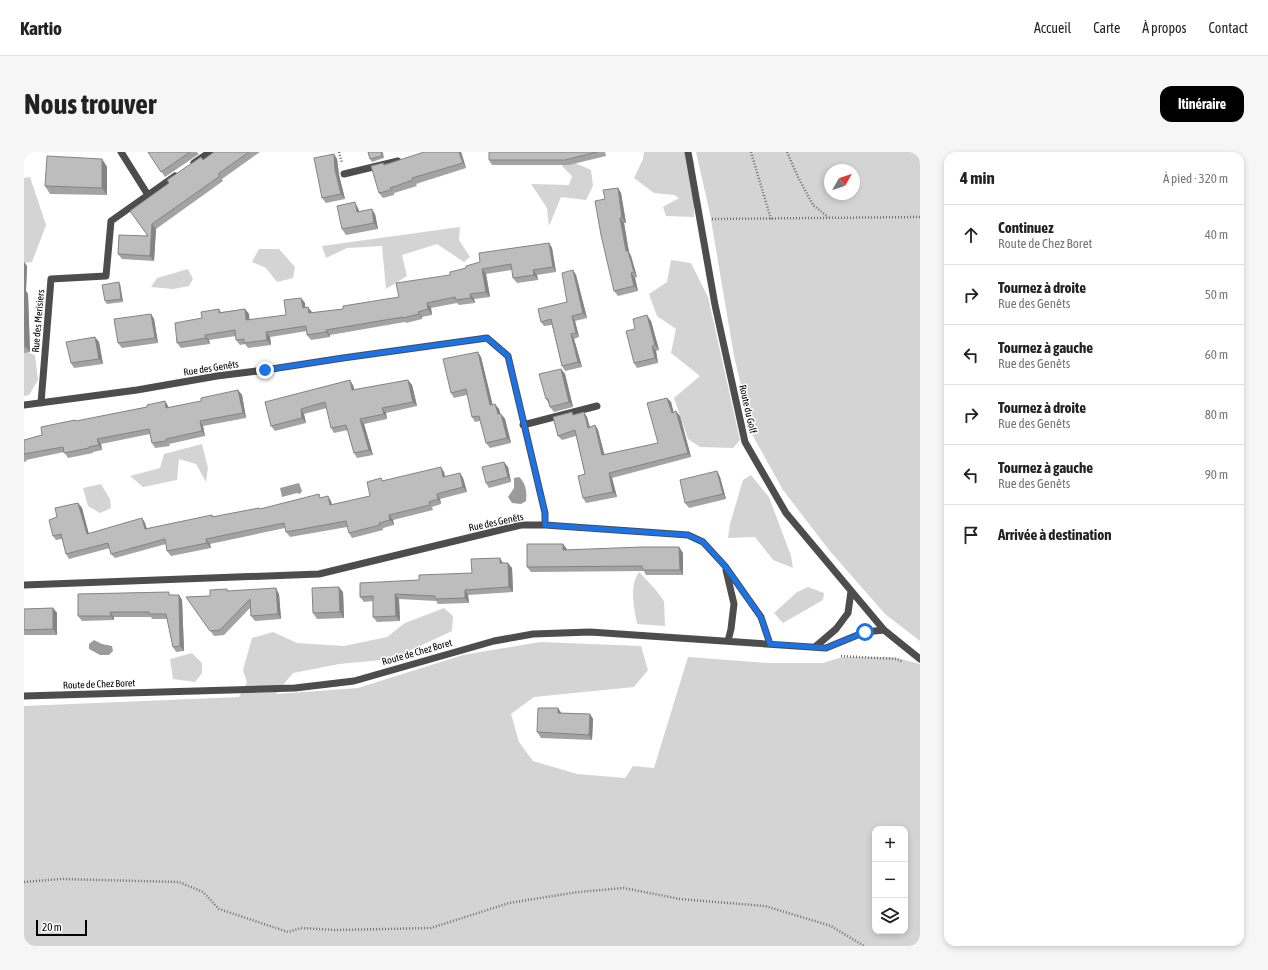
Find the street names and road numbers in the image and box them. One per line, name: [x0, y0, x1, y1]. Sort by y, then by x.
street label: Rue des Merisiers: [30, 289, 46, 353]
street label: Rue des Genêts: [183, 358, 240, 378]
street label: Route du Golf: [737, 384, 759, 435]
street label: Rue des Genêts: [468, 511, 525, 533]
street label: Route de Chez Boret: [381, 637, 453, 667]
street label: Route de Chez Boret: [63, 677, 136, 691]

